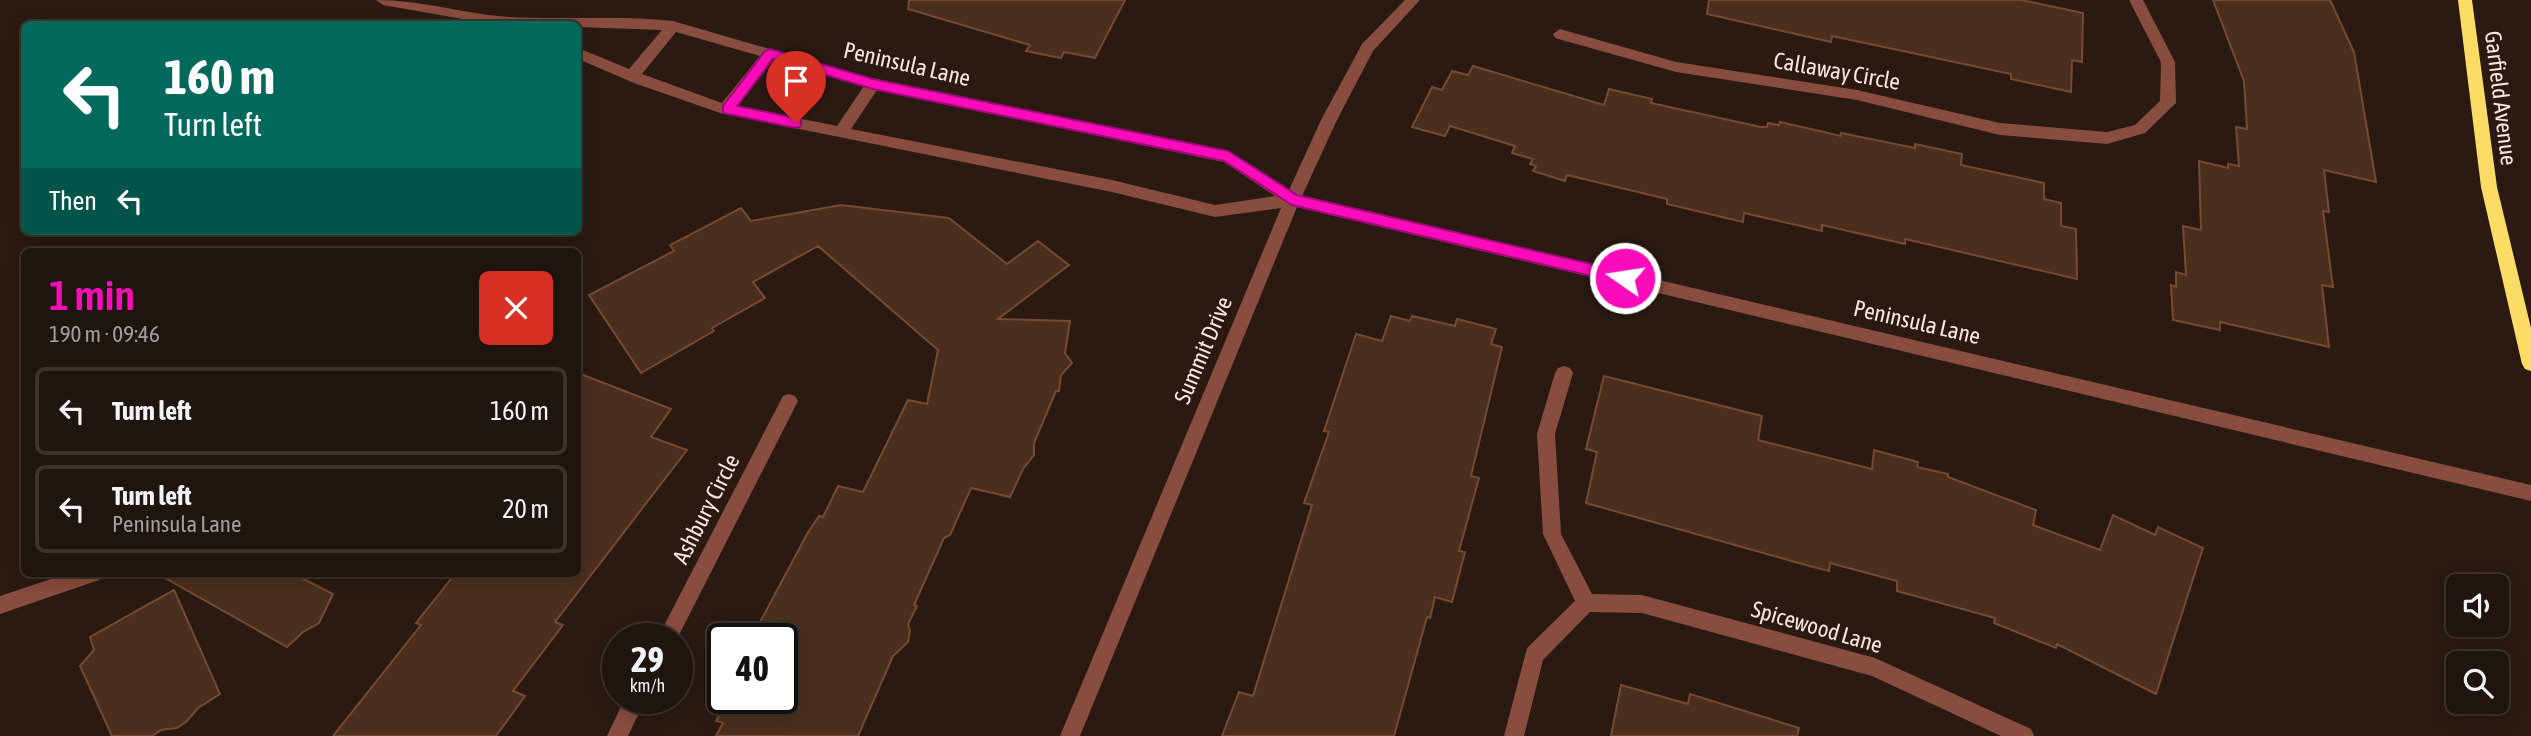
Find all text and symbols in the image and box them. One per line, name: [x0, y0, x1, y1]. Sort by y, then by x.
street label: Garfield Avenue: [2480, 29, 2522, 167]
street label: Peninsula Lane: [841, 37, 973, 91]
street label: Callaway Circle: [1772, 47, 1902, 95]
text: 160 m: [164, 48, 275, 104]
icon: left: [49, 49, 140, 140]
pin: [766, 51, 826, 123]
icon: arrive: [777, 62, 815, 100]
text: Turn left: [164, 106, 262, 143]
icon: left: [111, 182, 149, 220]
text: Then: [49, 186, 97, 216]
position arrow: [1588, 241, 1662, 315]
text: 1 min: [49, 271, 135, 319]
button: close: [479, 271, 553, 345]
street label: Summit Drive: [1169, 293, 1237, 407]
street label: Peninsula Lane: [1851, 295, 1983, 349]
text: 190 m · 09:46: [49, 321, 160, 347]
icon: left: [53, 392, 91, 430]
text: Turn left: [112, 396, 192, 426]
text: 160 m: [490, 396, 549, 426]
street label: Ashbury Circle: [667, 450, 745, 568]
text: Turn left: [112, 481, 192, 511]
icon: left: [53, 490, 91, 528]
text: 20 m: [502, 494, 549, 524]
text: Peninsula Lane: [112, 511, 241, 537]
map controls: [2446, 574, 2509, 714]
button: sound: [2446, 574, 2509, 637]
street label: Spicewood Lane: [1749, 596, 1885, 658]
speed limit sign: 40: [707, 623, 798, 714]
text: 29: [631, 639, 664, 679]
button: search: [2446, 651, 2509, 714]
text: km/h: [630, 675, 665, 696]

